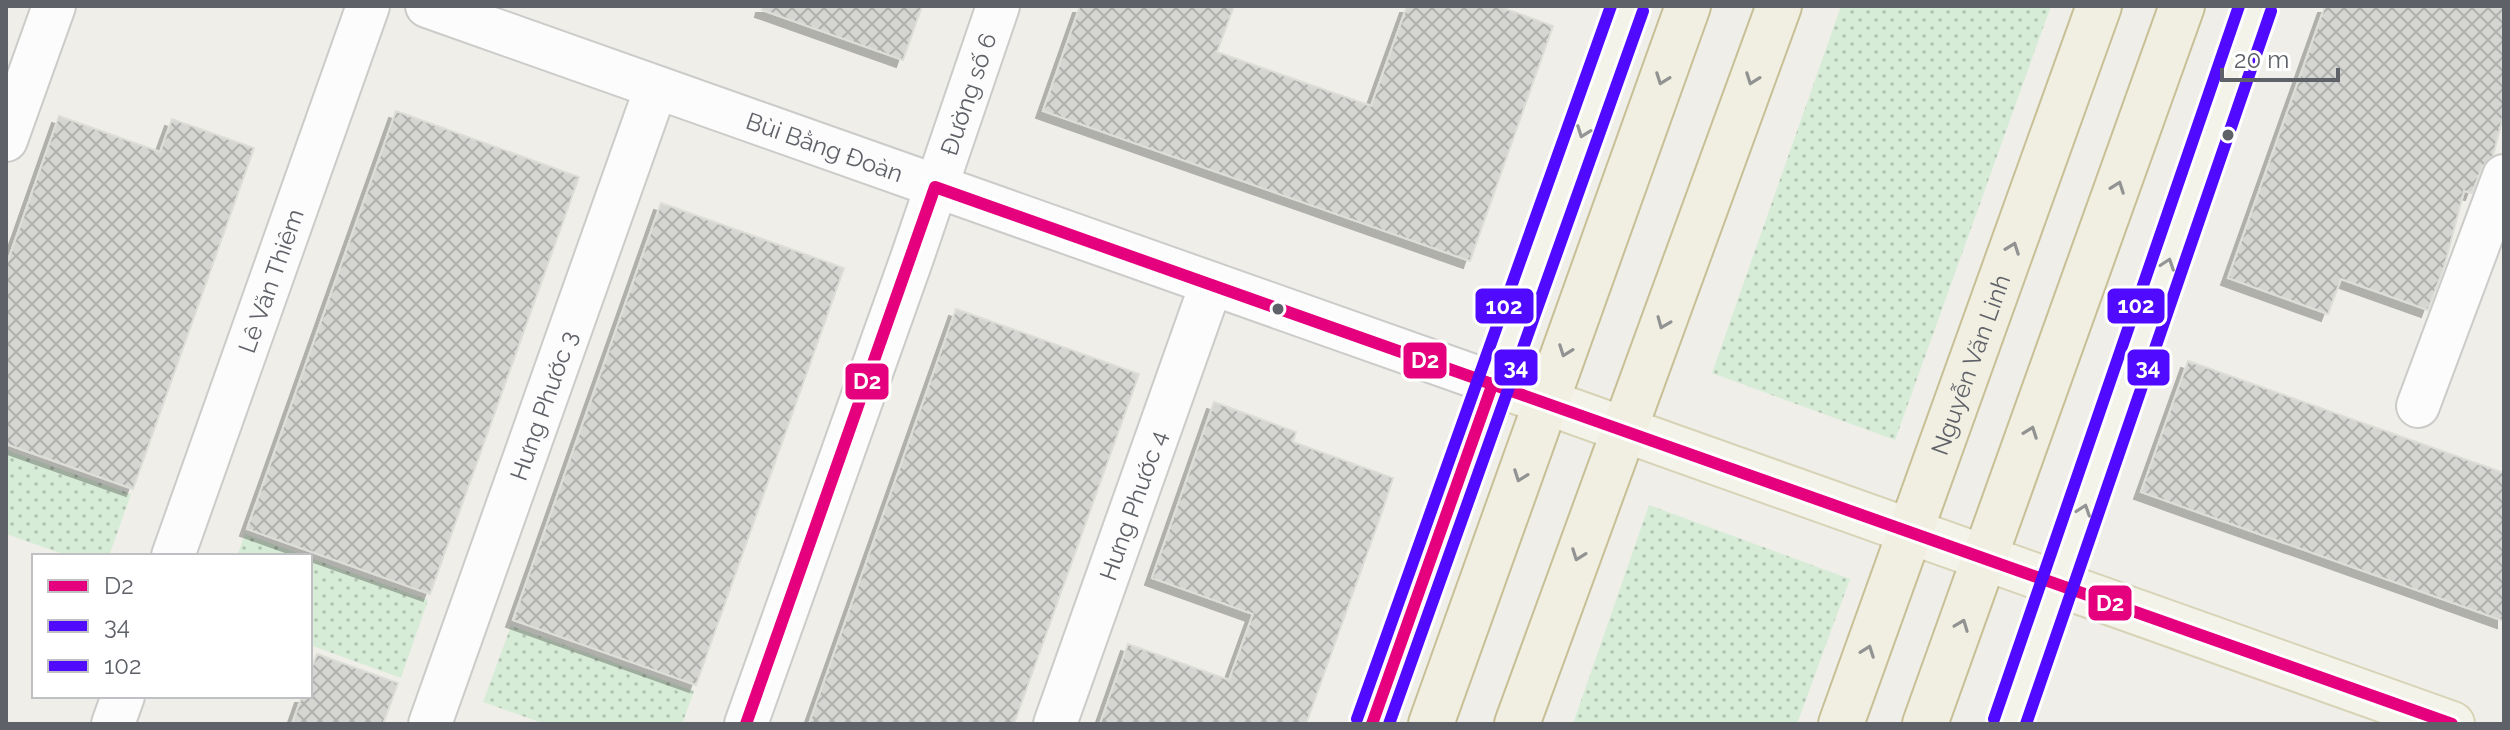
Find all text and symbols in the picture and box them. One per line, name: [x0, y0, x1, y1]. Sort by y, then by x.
street label: Đường số 6: [934, 29, 1002, 159]
scale bar: [2222, 32, 2338, 82]
text: 20 m: [2234, 45, 2289, 74]
one-way arrow: [1746, 71, 1762, 85]
one-way arrow: [1655, 72, 1671, 86]
street label: Bùi Bằng Đoàn: [743, 106, 907, 188]
one-way arrow: [1576, 124, 1592, 138]
unlabelled marker: [2220, 127, 2236, 143]
one-way arrow: [2108, 181, 2125, 195]
street label: Lê Văn Thiêm: [232, 205, 309, 357]
one-way arrow: [2003, 242, 2020, 256]
one-way arrow: [2158, 258, 2174, 272]
street label: Nguyễn Văn Linh: [1925, 270, 2016, 459]
line badge: 102: [1474, 287, 1535, 325]
line badge: 102: [2106, 287, 2166, 325]
text: 102: [2118, 292, 2154, 318]
text: 102: [1486, 293, 1522, 319]
unlabelled marker: [1270, 301, 1286, 317]
one-way arrow: [1656, 315, 1672, 329]
street label: Hưng Phước 3: [503, 327, 583, 484]
line badge: D2: [1402, 341, 1448, 380]
one-way arrow: [1558, 343, 1575, 357]
text: D2: [1411, 347, 1439, 373]
line badge: 34: [1493, 348, 1539, 387]
line badge: 34: [2126, 348, 2171, 387]
text: 34: [1504, 354, 1528, 380]
text: 34: [2136, 354, 2160, 380]
line badge: D2: [844, 362, 890, 401]
text: D2: [853, 368, 881, 394]
one-way arrow: [2021, 426, 2038, 440]
street label: Hưng Phước 4: [1093, 427, 1173, 584]
one-way arrow: [1513, 468, 1530, 482]
one-way arrow: [2074, 504, 2090, 518]
one-way arrow: [1571, 547, 1587, 561]
legend: [32, 554, 312, 698]
text: D2: [104, 571, 134, 600]
line badge: D2: [2087, 584, 2133, 622]
text: D2: [2096, 590, 2124, 616]
text: 34: [104, 611, 130, 640]
one-way arrow: [1952, 618, 1969, 632]
one-way arrow: [1858, 645, 1875, 659]
text: 102: [104, 651, 141, 680]

